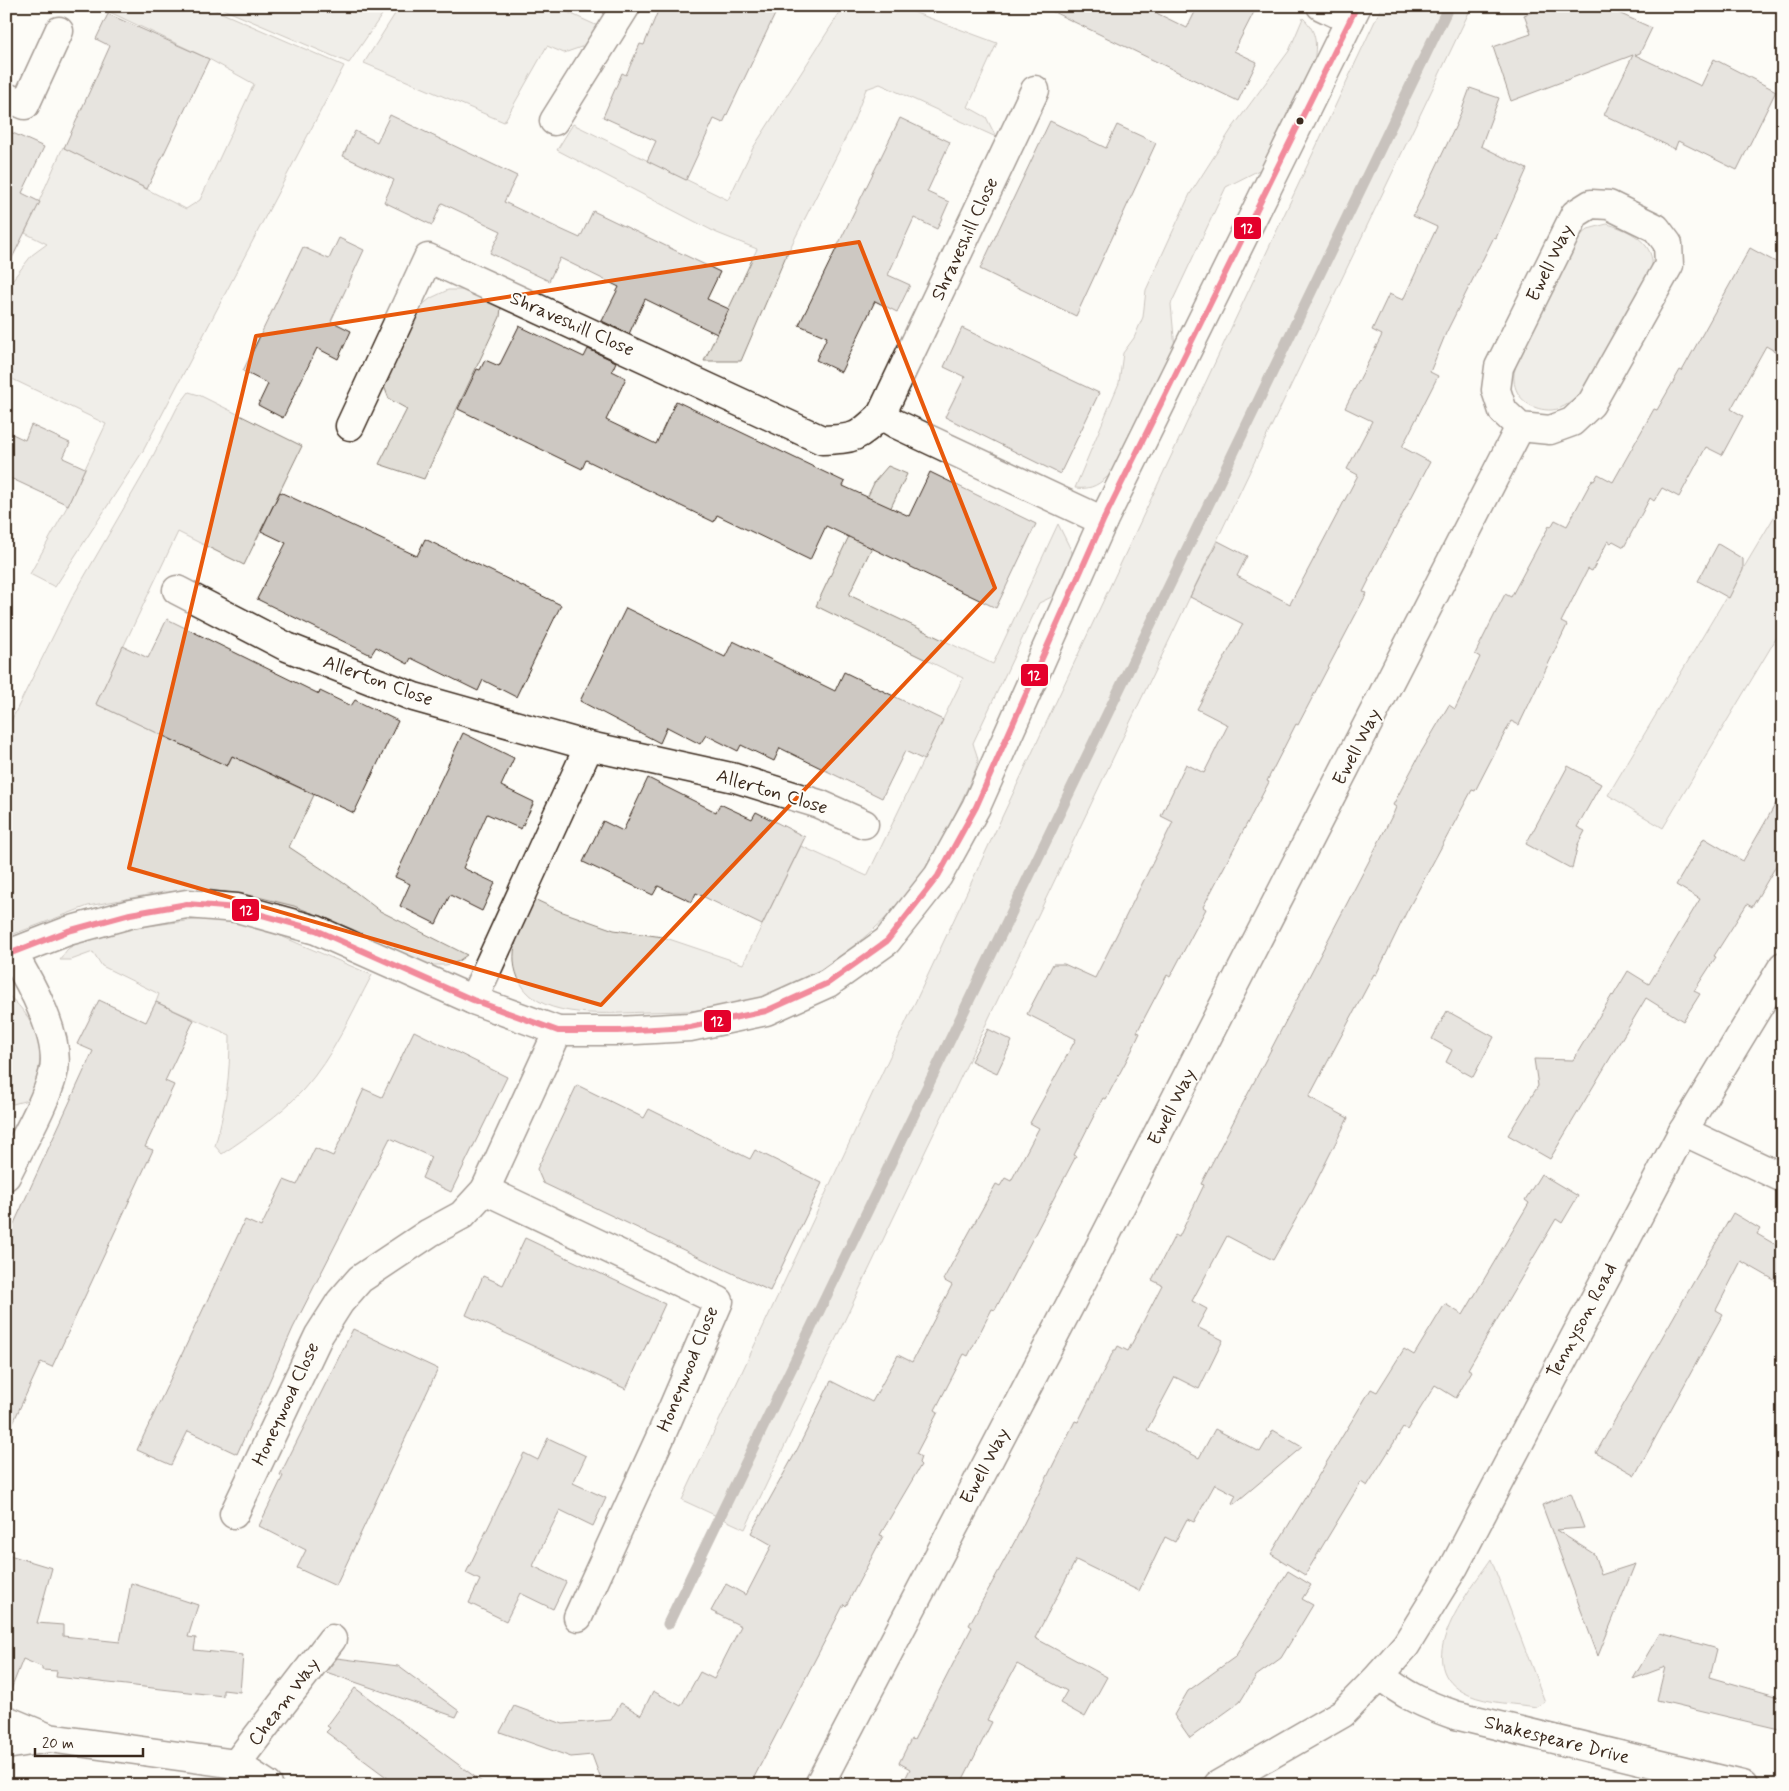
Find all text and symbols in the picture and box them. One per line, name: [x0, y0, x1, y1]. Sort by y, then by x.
unlabelled marker: [1295, 116, 1305, 126]
street label: Shraveshill Close: [925, 173, 1005, 305]
line badge: 12: [1233, 216, 1262, 240]
text: 12: [1240, 220, 1254, 238]
street label: Ewell Way: [1521, 220, 1579, 306]
street label: Shraveshill Close: [506, 285, 638, 363]
street label: Allerton Close: [320, 650, 436, 712]
line badge: 12: [1020, 663, 1049, 687]
text: 12: [1027, 667, 1041, 685]
street label: Ewell Way: [1327, 704, 1387, 790]
street label: Allerton Close: [713, 763, 831, 821]
line badge: 12: [231, 898, 260, 922]
text: 12: [239, 902, 253, 920]
line badge: 12: [703, 1009, 732, 1033]
text: 12: [710, 1013, 724, 1031]
street label: Ewell Way: [1142, 1064, 1202, 1150]
street label: Tennyson Road: [1541, 1259, 1624, 1384]
street label: Honeywood Close: [651, 1302, 725, 1436]
street label: Honeywood Close: [246, 1338, 326, 1470]
street label: Ewell Way: [954, 1423, 1016, 1509]
street label: Cheam Way: [243, 1653, 325, 1751]
street label: Shakespeare Drive: [1482, 1710, 1632, 1770]
scale bar: [35, 1726, 142, 1758]
text: 20 m: [42, 1734, 74, 1754]

